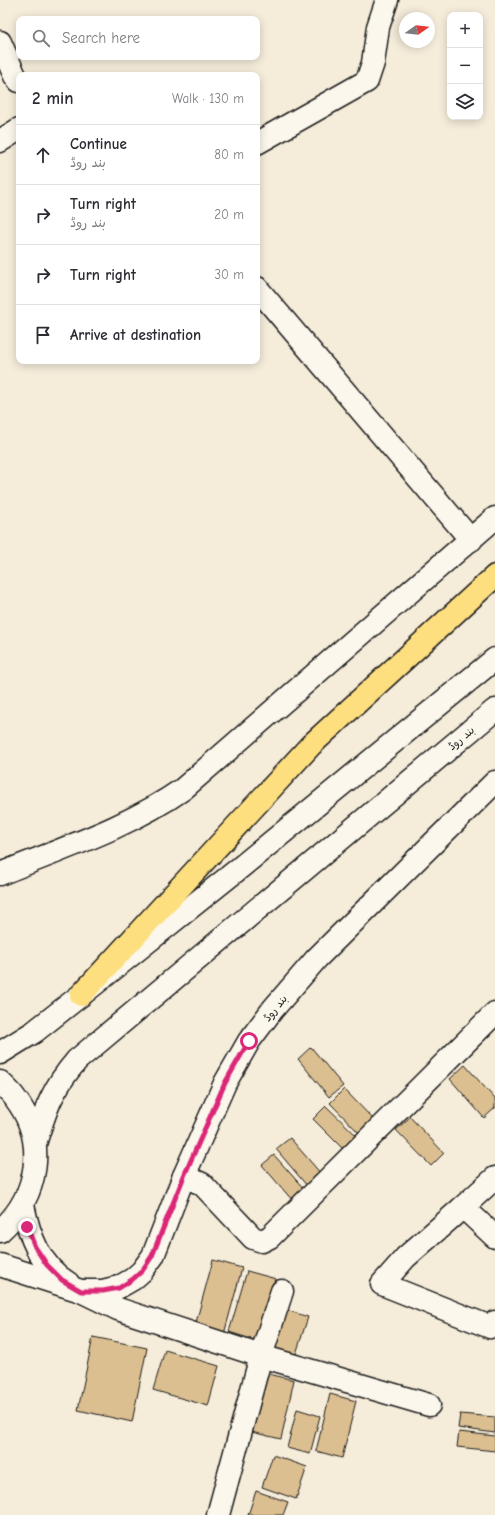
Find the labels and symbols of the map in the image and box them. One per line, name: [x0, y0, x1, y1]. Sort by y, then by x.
north arrow: [399, 12, 435, 48]
street label: بند روڈ: [446, 724, 478, 754]
street label: بند روڈ: [261, 992, 291, 1025]
route start: [240, 1032, 258, 1050]
route end: [18, 1218, 36, 1236]

